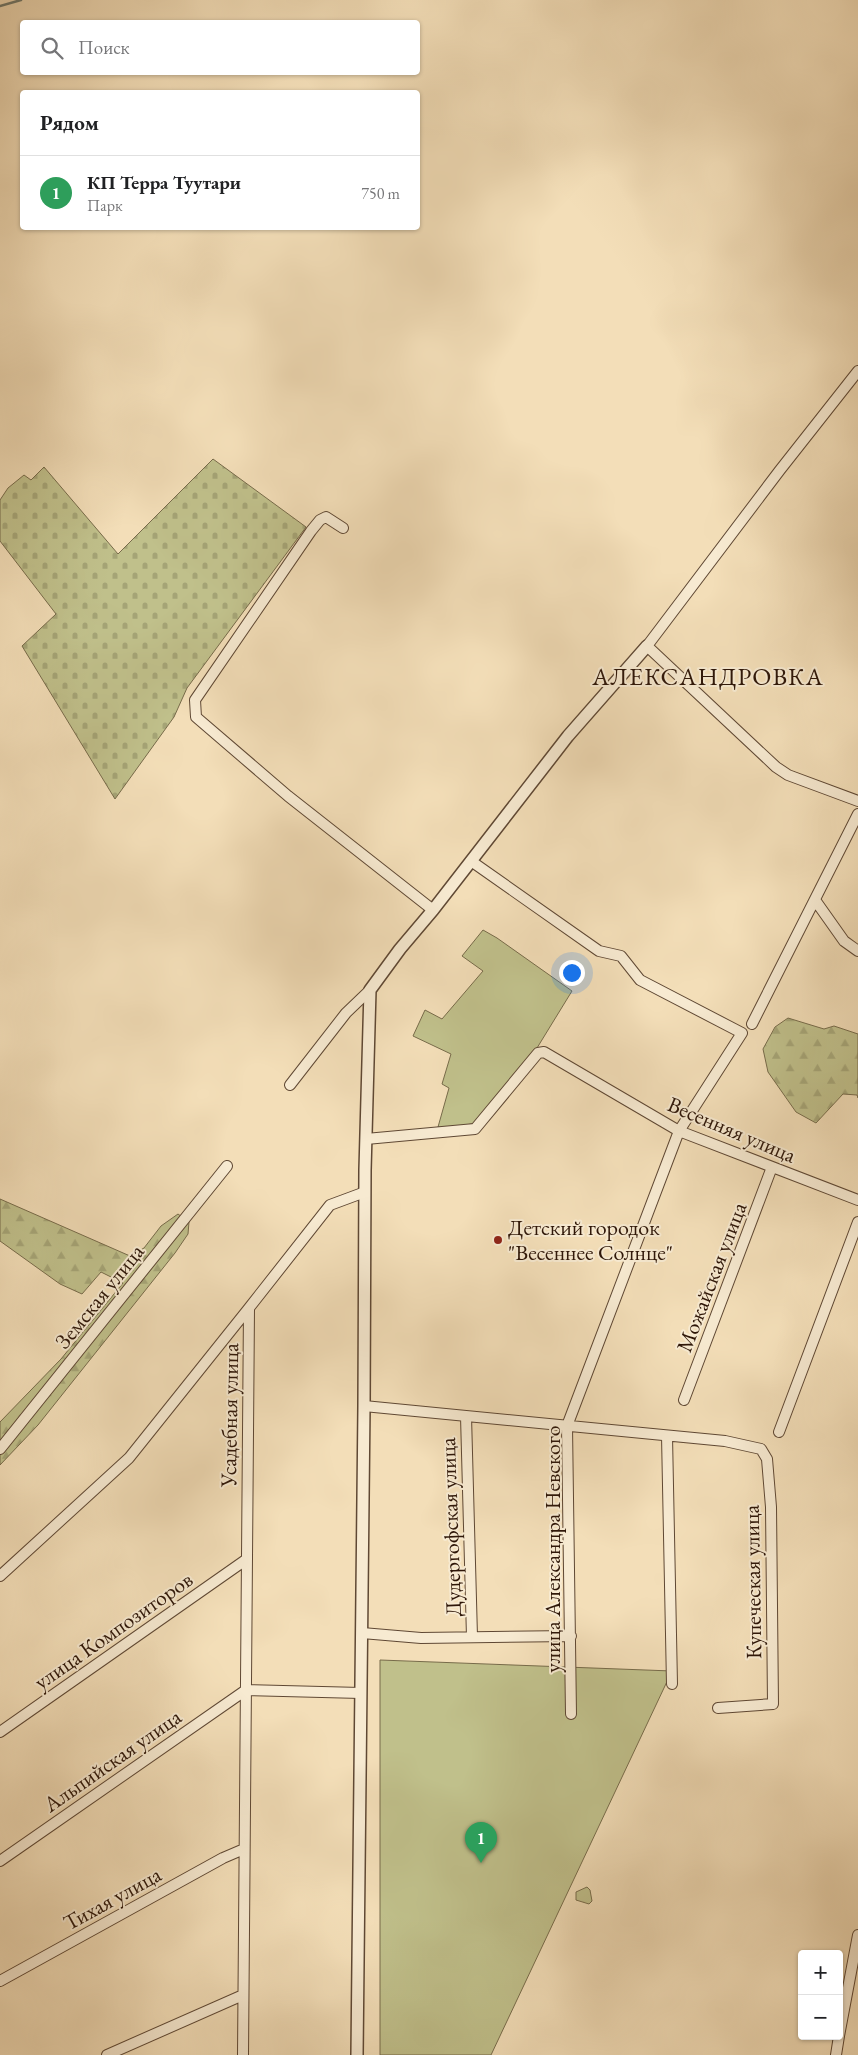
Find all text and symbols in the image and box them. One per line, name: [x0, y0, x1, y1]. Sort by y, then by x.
search box: [20, 20, 420, 75]
icon: search: [38, 34, 66, 62]
text: Поиск: [78, 35, 130, 60]
text: Рядом: [40, 109, 99, 136]
text: КП Терра Туутари: [87, 170, 241, 195]
text: 1: [52, 183, 60, 204]
text: 750 m: [361, 183, 400, 204]
text: Парк: [87, 195, 123, 216]
district label: АЛЕКСАНДРОВКА: [591, 660, 824, 692]
your location: [559, 960, 585, 986]
street label: Весенняя улица: [663, 1089, 801, 1170]
street label: Можайская улица: [670, 1198, 753, 1356]
place label: Детский городок "Весеннее Солнце": [508, 1213, 673, 1267]
marker: Детский городок "Весеннее Солнце": [492, 1234, 504, 1246]
street label: Земская улица: [48, 1238, 151, 1355]
street label: Усадебная улица: [214, 1343, 245, 1488]
street label: улица Александра Невского: [538, 1425, 567, 1673]
street label: Дудергофская улица: [433, 1437, 468, 1617]
street label: Купеческая улица: [737, 1504, 768, 1659]
street label: улица Композиторов: [28, 1565, 198, 1696]
street label: Альпийская улица: [37, 1702, 187, 1819]
pin: 1: [465, 1822, 497, 1863]
street label: Тихая улица: [58, 1860, 167, 1937]
map controls: [798, 1950, 843, 2040]
button: +: [798, 1950, 843, 1995]
button: −: [798, 1995, 843, 2040]

